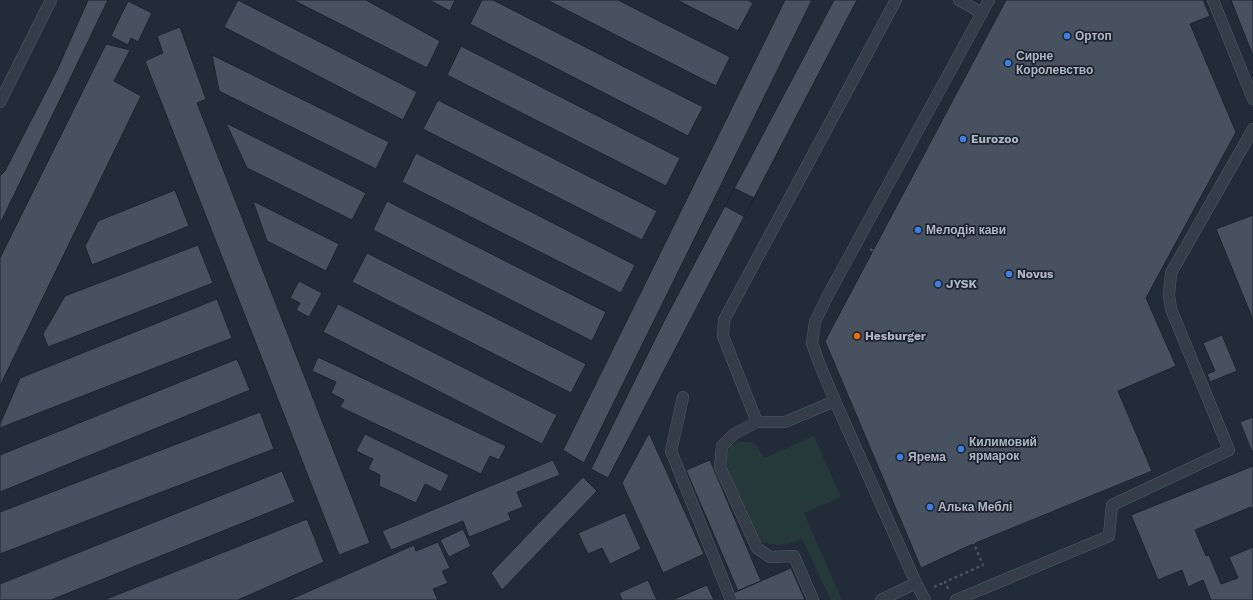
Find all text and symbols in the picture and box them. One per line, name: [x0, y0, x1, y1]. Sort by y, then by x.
place label: Ортоп: [1075, 29, 1112, 43]
marker: Ортоп: [1062, 31, 1072, 41]
place label: Сирне Королевство: [1016, 49, 1093, 77]
marker: Сирне Королевство: [1003, 58, 1013, 68]
place label: Eurozoo: [971, 132, 1019, 146]
marker: Eurozoo: [958, 134, 968, 144]
place label: Мелодія кави: [926, 223, 1006, 237]
marker: Мелодія кави: [913, 225, 923, 235]
place label: Novus: [1017, 267, 1053, 281]
marker: Novus: [1004, 269, 1014, 279]
place label: JYSK: [946, 277, 977, 291]
marker: JYSK: [933, 279, 943, 289]
place label: Hesburger: [865, 329, 926, 343]
marker: Hesburger: [852, 331, 862, 341]
place label: Килимовий ярмарок: [969, 435, 1037, 463]
marker: Килимовий ярмарок: [956, 444, 966, 454]
place label: Ярема: [908, 450, 946, 464]
marker: Ярема: [895, 452, 905, 462]
place label: Алька Меблі: [938, 500, 1012, 514]
marker: Алька Меблі: [925, 502, 935, 512]

